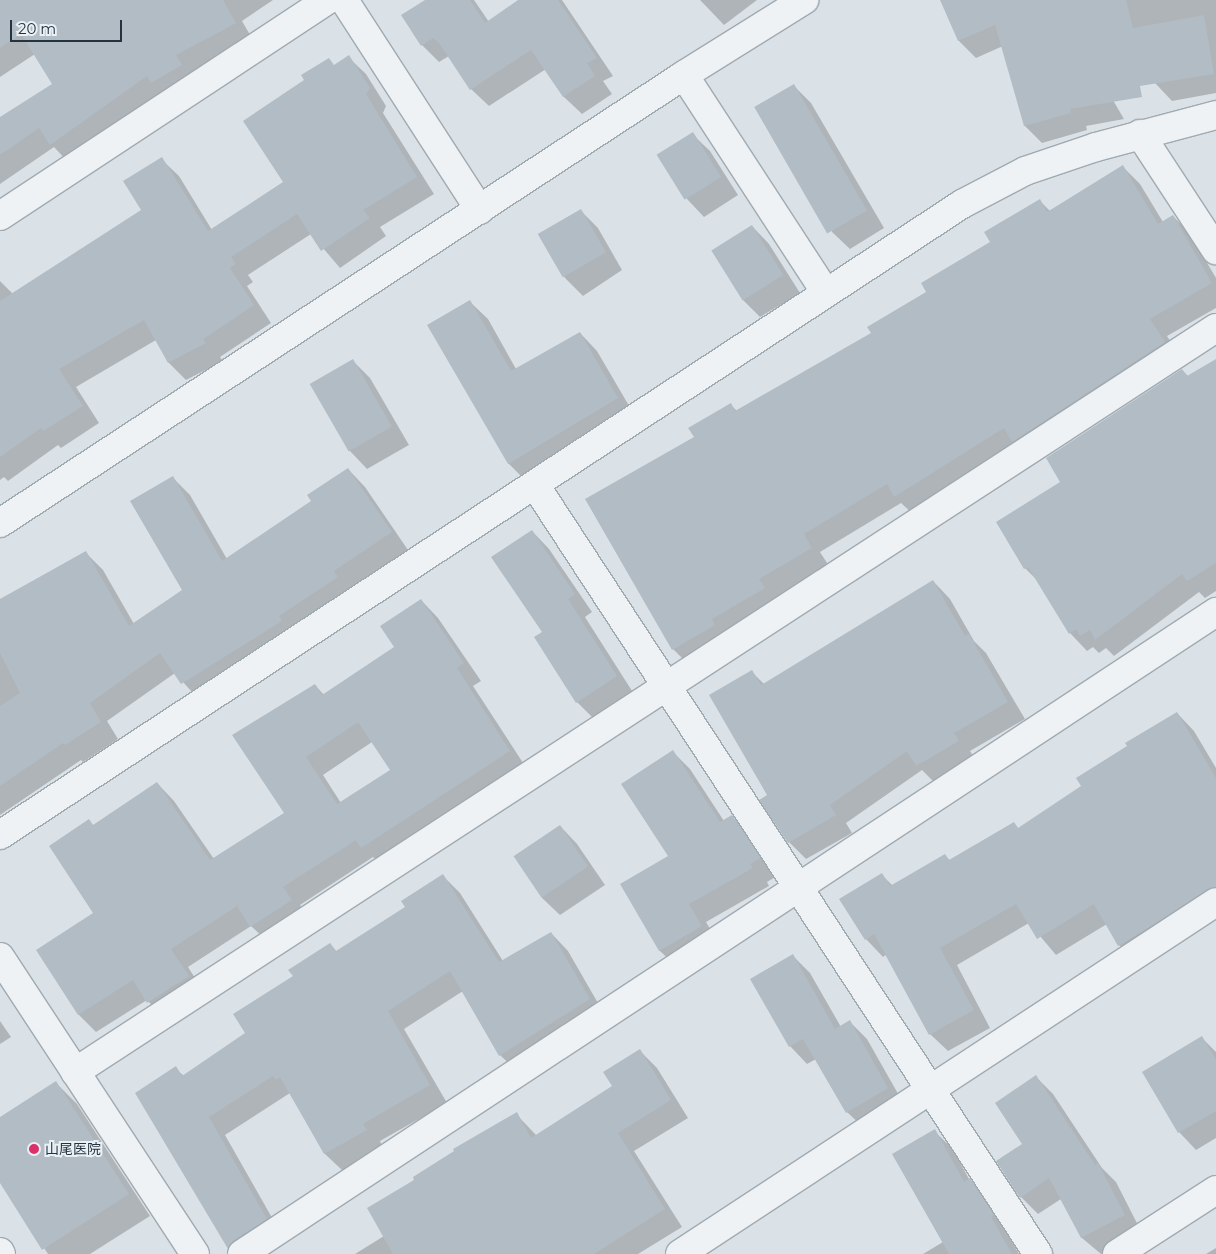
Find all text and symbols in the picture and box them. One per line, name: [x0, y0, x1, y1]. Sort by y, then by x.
scale bar: [12, 10, 125, 42]
text: 20 m: [18, 19, 56, 38]
place label: 山尾医院: [45, 1141, 101, 1157]
marker: 山尾医院: [27, 1142, 41, 1156]

